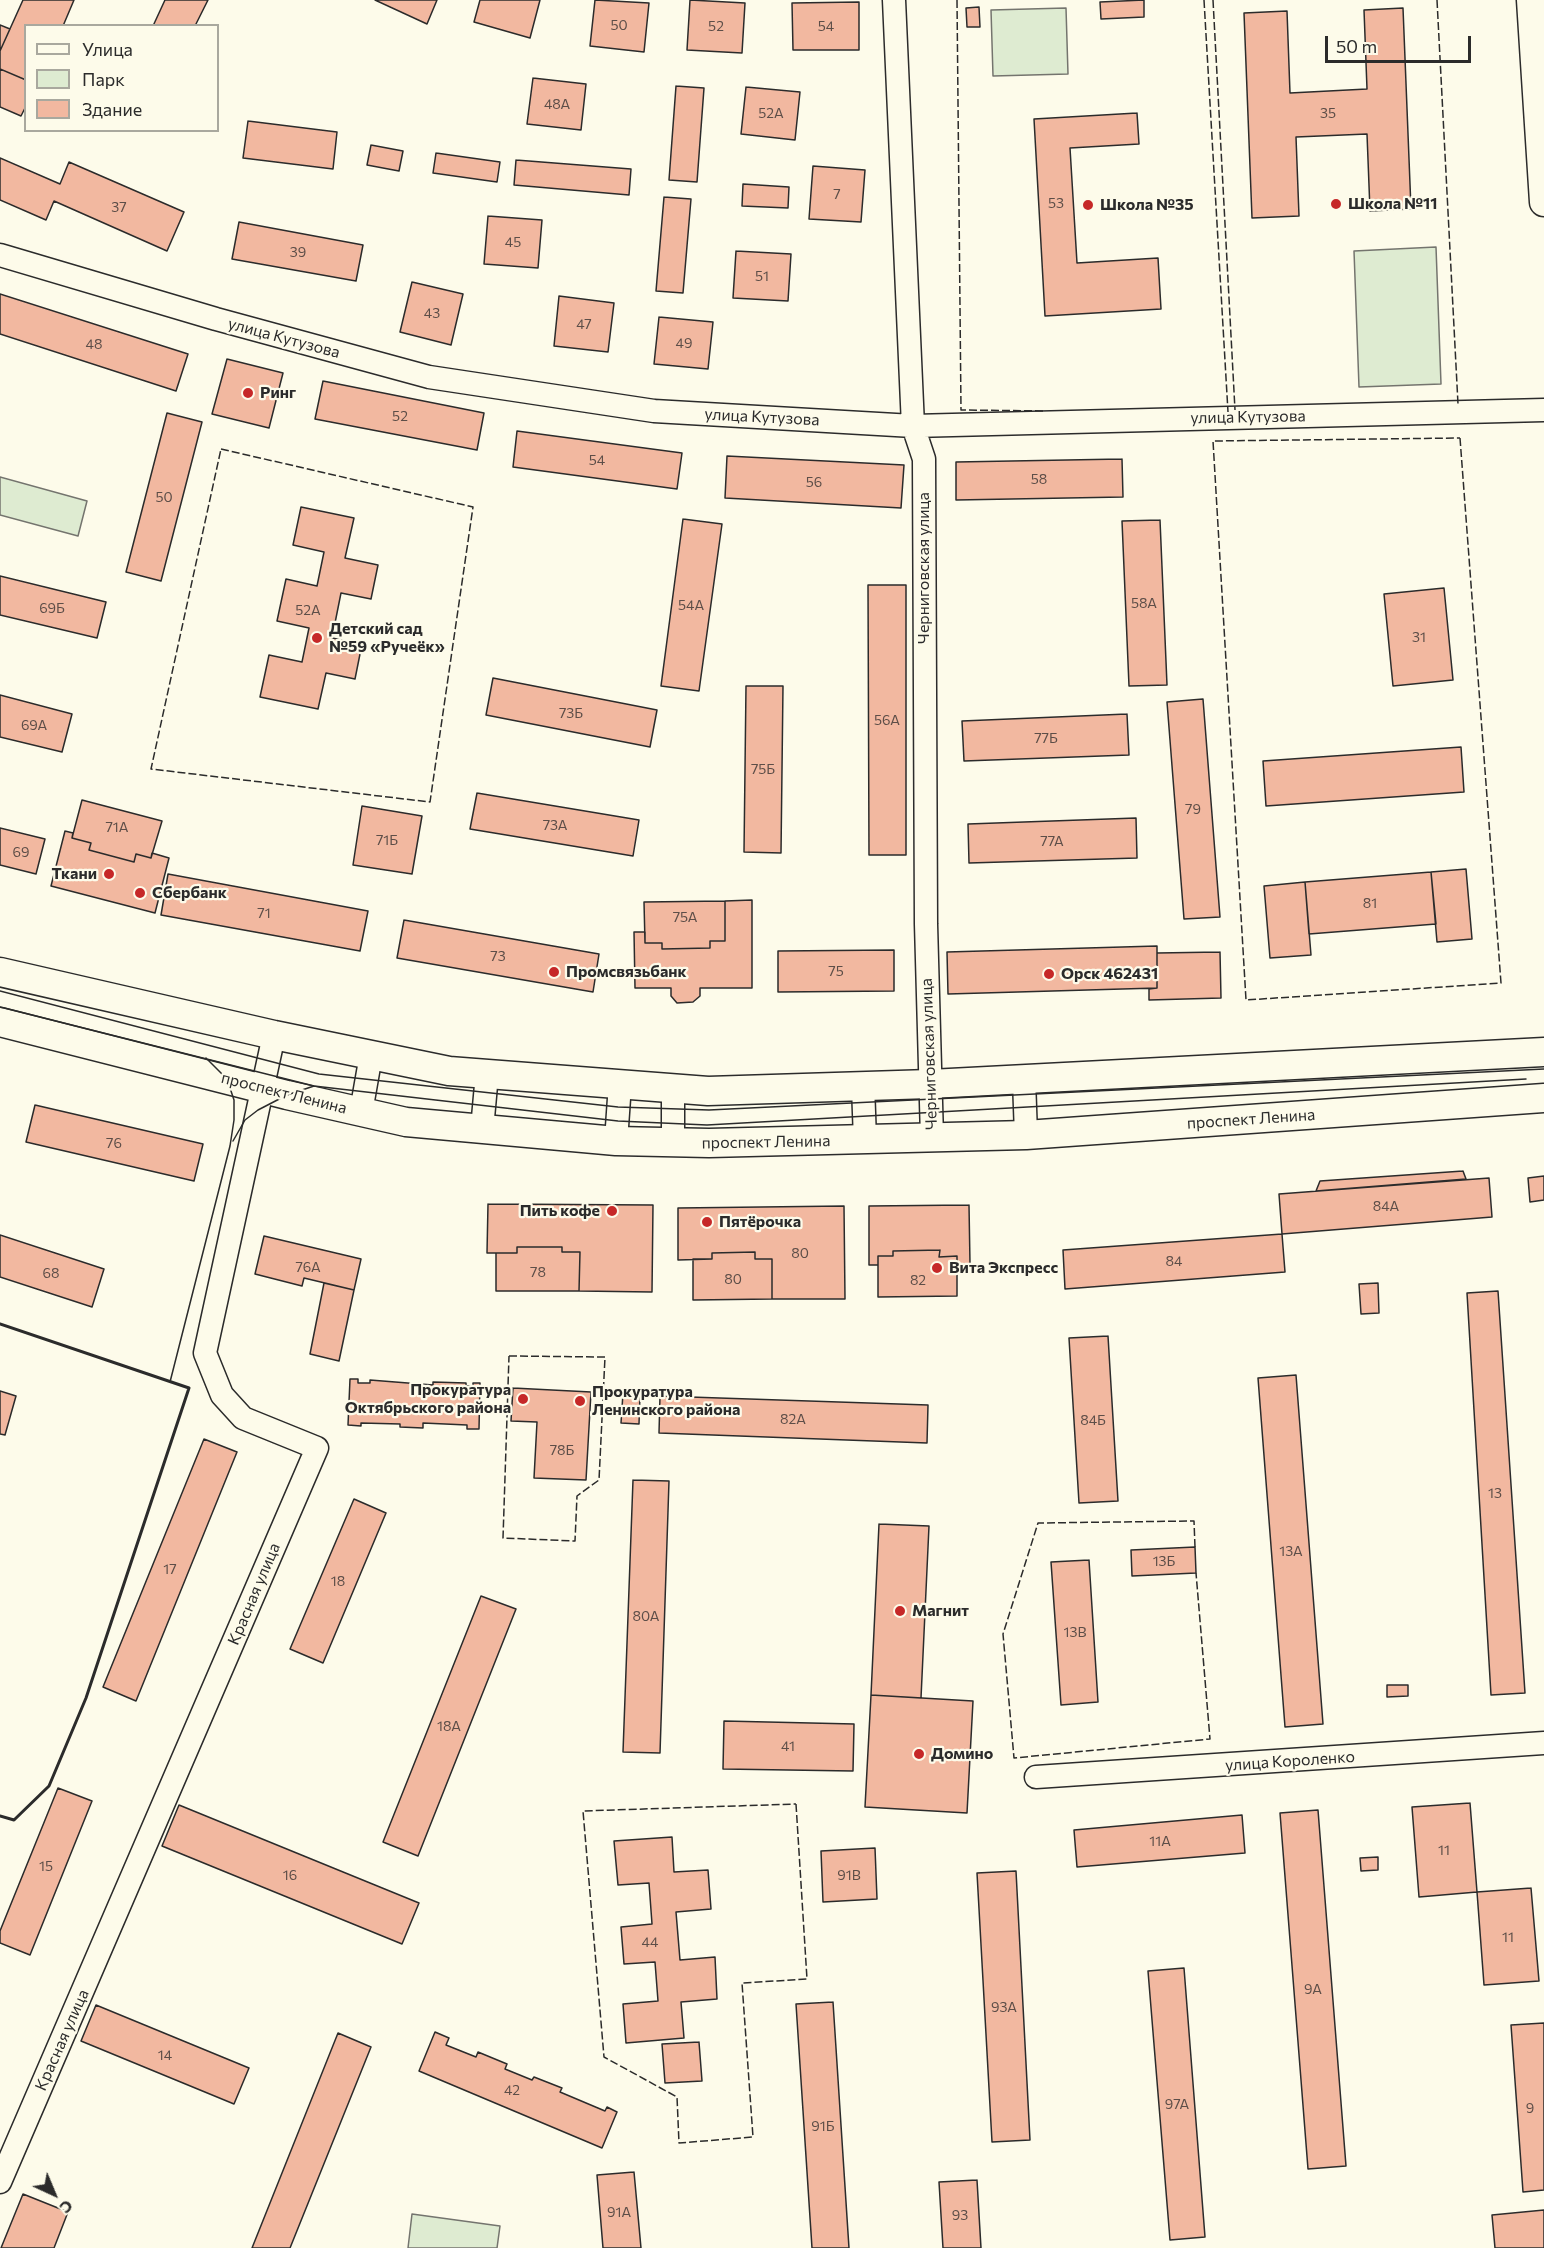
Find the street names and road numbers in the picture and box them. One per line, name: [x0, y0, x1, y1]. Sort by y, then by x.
street label: улица Кутузова: [226, 314, 342, 362]
street label: улица Кутузова: [704, 404, 820, 430]
street label: улица Кутузова: [1190, 406, 1306, 428]
street label: Черниговская улица: [914, 492, 934, 644]
street label: Черниговская улица: [917, 978, 941, 1130]
street label: проспект Ленина: [219, 1068, 349, 1118]
street label: проспект Ленина: [1186, 1105, 1316, 1133]
street label: проспект Ленина: [701, 1131, 831, 1153]
street label: Красная улица: [224, 1540, 284, 1648]
street label: улица Короленко: [1225, 1747, 1355, 1775]
street label: Красная улица: [31, 1986, 93, 2094]

